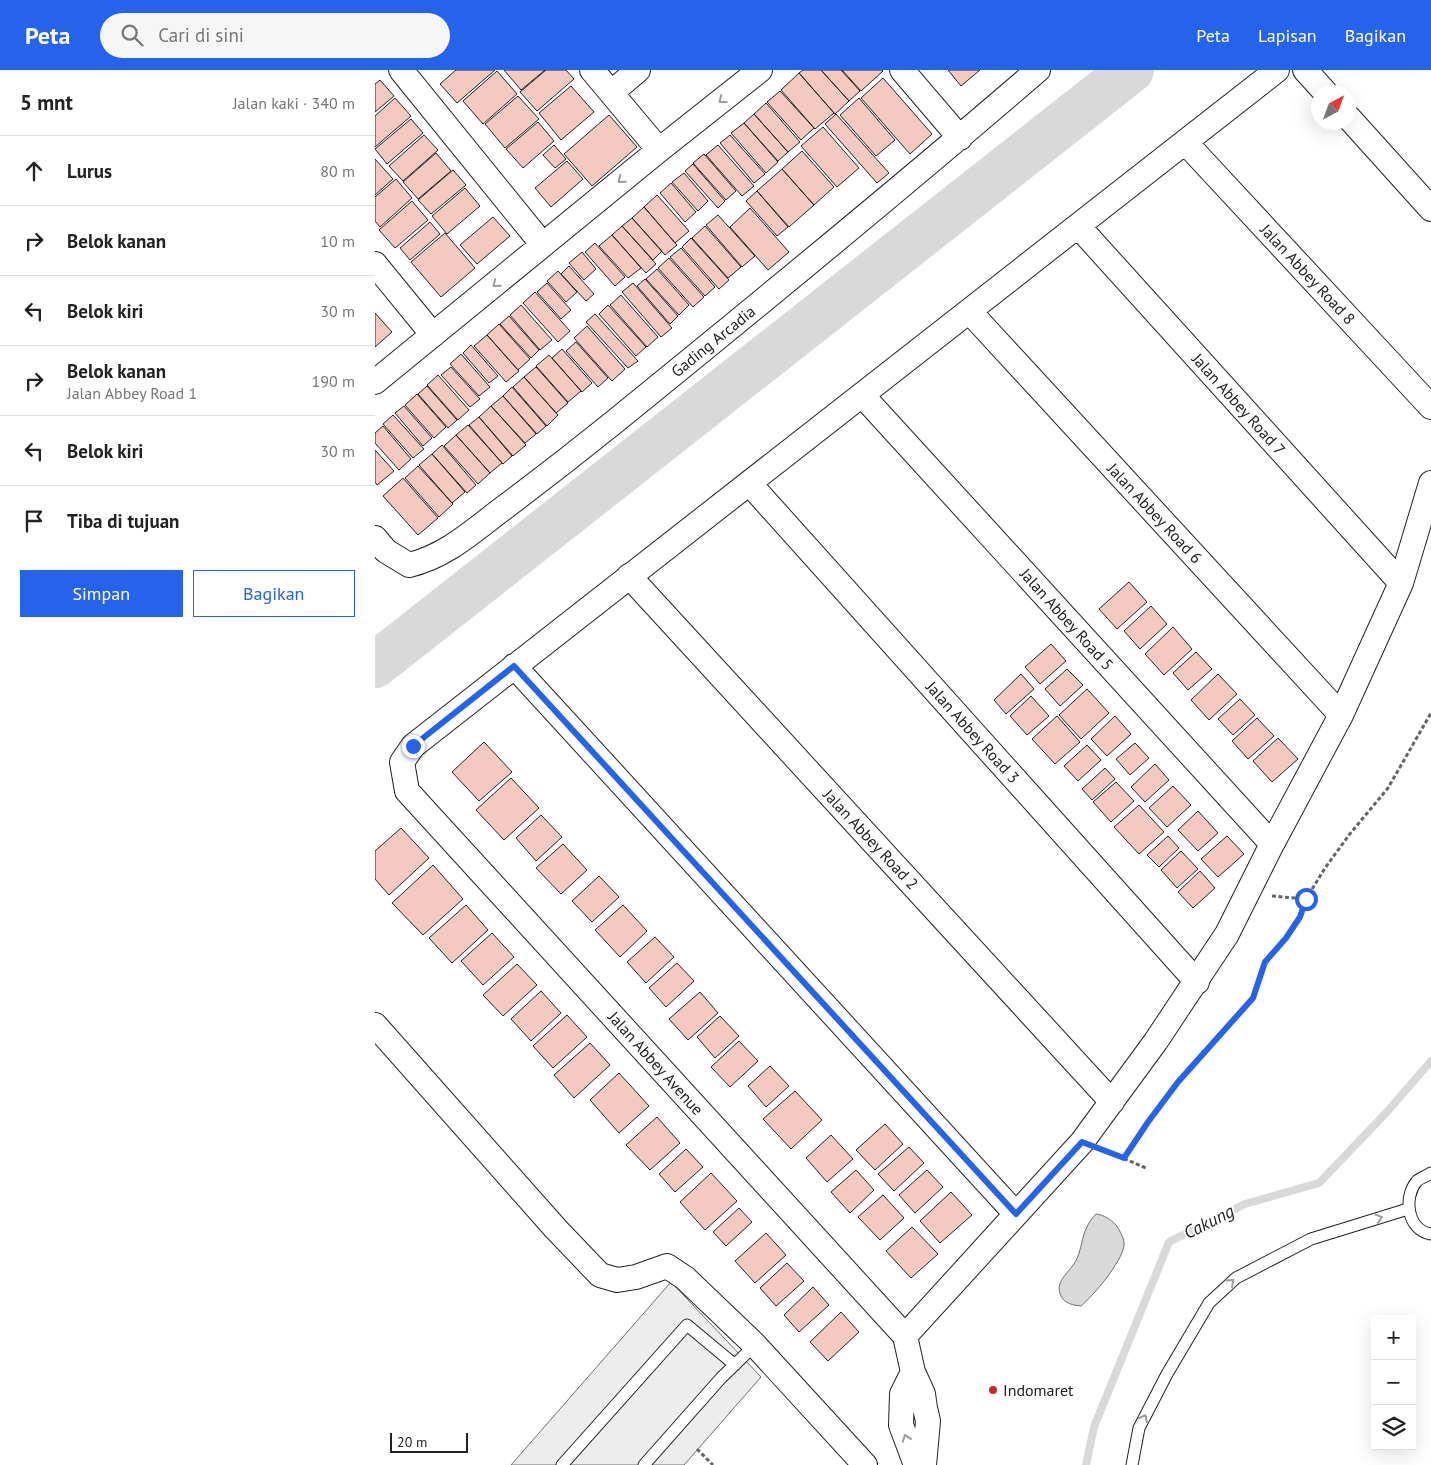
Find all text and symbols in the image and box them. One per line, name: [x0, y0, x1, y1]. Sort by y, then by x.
search box: [100, 13, 450, 58]
text: Peta: [25, 20, 70, 51]
icon: search: [118, 21, 146, 49]
text: Cari di sini: [158, 23, 244, 47]
text: Peta: [1196, 24, 1230, 47]
text: Lapisan: [1258, 24, 1317, 47]
text: Bagikan: [1345, 24, 1406, 47]
north arrow: [1311, 85, 1356, 130]
text: 5 mnt: [20, 89, 73, 116]
text: Jalan kaki · 340 m: [233, 93, 355, 113]
one-way arrow: [718, 94, 728, 103]
icon: ahead: [20, 157, 48, 185]
text: Lurus: [67, 159, 112, 183]
text: 80 m: [320, 161, 355, 181]
one-way arrow: [618, 175, 627, 184]
street label: Jalan Abbey Road 8: [1256, 219, 1360, 328]
icon: right: [20, 227, 48, 255]
text: Belok kanan: [67, 229, 166, 253]
text: 10 m: [320, 231, 355, 251]
one-way arrow: [492, 278, 501, 287]
icon: left: [20, 297, 48, 325]
text: Belok kiri: [67, 299, 143, 323]
text: 30 m: [320, 301, 355, 321]
street label: Gading Arcadia: [667, 301, 759, 381]
street label: Jalan Abbey Road 7: [1187, 348, 1290, 459]
text: Belok kanan: [67, 359, 166, 383]
icon: right: [20, 367, 48, 395]
text: 190 m: [312, 371, 355, 391]
text: Jalan Abbey Road 1: [67, 383, 197, 403]
icon: left: [20, 437, 48, 465]
text: Belok kiri: [67, 439, 143, 463]
text: 30 m: [320, 441, 355, 461]
street label: Jalan Abbey Road 6: [1103, 458, 1207, 567]
icon: arrive: [20, 507, 48, 535]
text: Tiba di tujuan: [67, 509, 179, 533]
street label: Jalan Abbey Road 5: [1015, 563, 1118, 674]
button: Simpan: [20, 570, 183, 617]
button: Bagikan: [193, 570, 355, 617]
street label: Jalan Abbey Road 3: [921, 676, 1024, 787]
route end: [402, 735, 425, 758]
street label: Jalan Abbey Road 2: [819, 784, 923, 893]
route start: [1295, 888, 1318, 911]
street label: Jalan Abbey Avenue: [603, 1006, 708, 1119]
water label: Cakung: [1180, 1199, 1238, 1244]
one-way arrow: [1374, 1213, 1383, 1223]
one-way arrow: [1226, 1279, 1235, 1288]
map controls: [1371, 1315, 1416, 1450]
button: +: [1371, 1315, 1416, 1360]
button: −: [1371, 1360, 1416, 1405]
place label: Indomaret: [1003, 1380, 1074, 1400]
marker: Indomaret: [987, 1384, 999, 1396]
button: layers: [1371, 1405, 1416, 1450]
one-way arrow: [1138, 1414, 1148, 1423]
scale bar: [390, 1430, 467, 1453]
text: 20 m: [397, 1433, 427, 1451]
one-way arrow: [902, 1434, 912, 1442]

